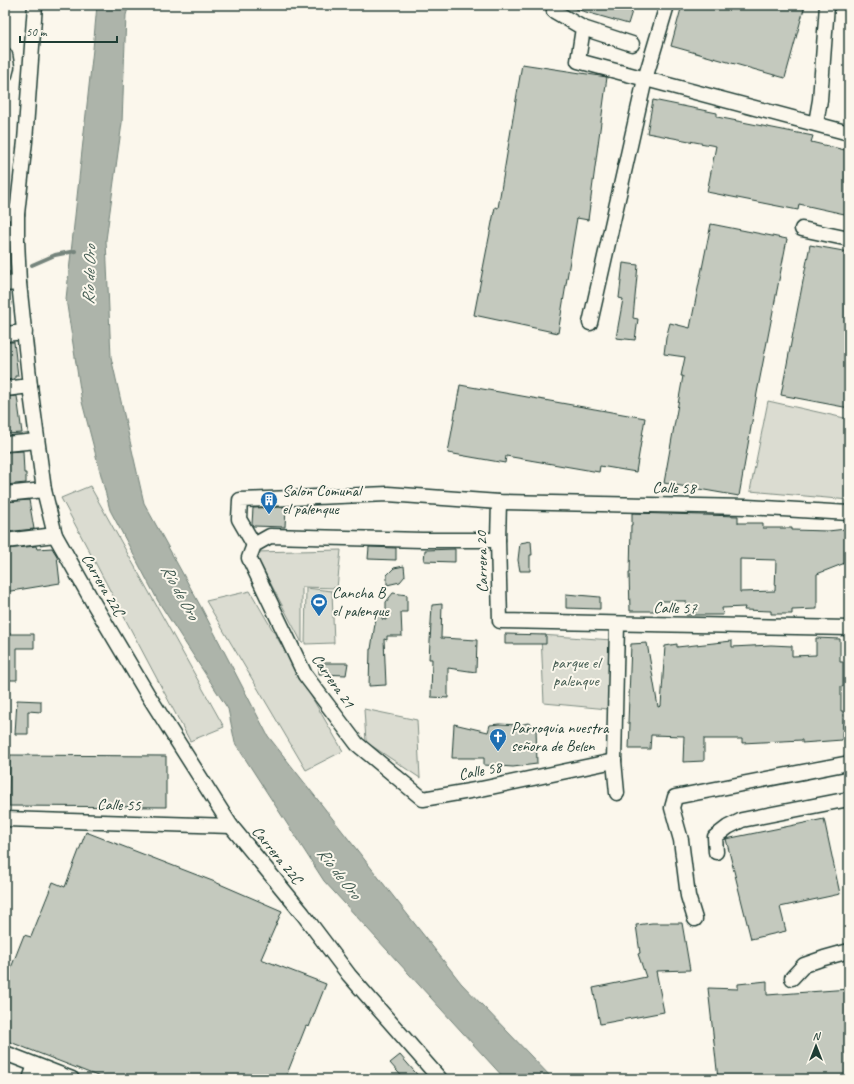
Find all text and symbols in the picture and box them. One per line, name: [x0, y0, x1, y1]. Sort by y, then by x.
scale bar: [20, 18, 117, 44]
text: 50 m: [26, 24, 48, 40]
water label: Río de Oro: [77, 243, 101, 305]
street label: Calle 58: [652, 478, 698, 498]
place label: Salon Comunal el palenque: [282, 481, 364, 519]
building icon: Salon Comunal el palenque: [259, 490, 279, 515]
street label: Carrera 20: [471, 529, 493, 593]
street label: Carrera 22C: [77, 550, 130, 621]
water label: Río de Oro: [156, 561, 205, 625]
place label: Cancha B el palenque: [332, 583, 390, 621]
sports icon: Cancha B el palenque: [309, 592, 329, 617]
street label: Calle 57: [653, 598, 698, 618]
street label: Carrera 21: [307, 650, 359, 713]
park label: parque el palenque: [552, 653, 603, 691]
place label: Parroquia nuestra señora de Belen: [511, 718, 610, 756]
church icon: Parroquia nuestra señora de Belen: [488, 727, 508, 752]
street label: Calle 58: [457, 757, 505, 785]
street label: Calle 55: [97, 794, 142, 816]
street label: Carrera 22C: [247, 822, 308, 889]
water label: Río de Oro: [312, 843, 367, 904]
north arrow: [796, 1026, 836, 1066]
text: N: [813, 1029, 822, 1043]

